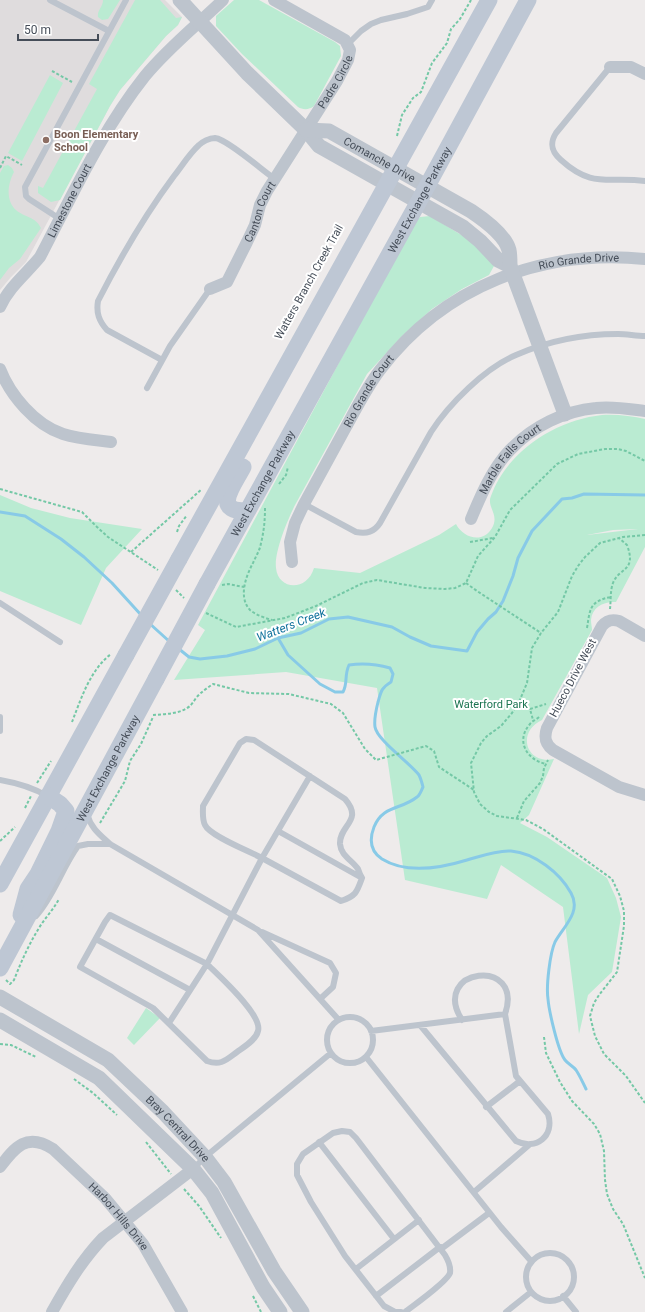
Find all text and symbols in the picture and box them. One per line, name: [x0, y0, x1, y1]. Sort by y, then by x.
scale bar: [18, 16, 98, 42]
text: 50 m: [24, 23, 51, 37]
street label: Padre Circle: [315, 54, 355, 111]
place label: Boon Elementary School: [54, 128, 139, 154]
street label: Comanche Drive: [341, 134, 418, 185]
marker: Boon Elementary School: [41, 135, 51, 145]
street label: West Exchange Parkway: [385, 144, 454, 255]
street label: Limestone Court: [45, 161, 94, 240]
street label: Canton Court: [241, 178, 278, 244]
street label: Watters Branch Creek Trail: [272, 222, 346, 342]
street label: Rio Grande Drive: [537, 251, 619, 272]
street label: Rio Grande Court: [341, 352, 396, 429]
street label: Marble Falls Court: [476, 421, 544, 496]
street label: West Exchange Parkway: [228, 427, 298, 539]
water label: Watters Creek: [255, 605, 329, 645]
street label: Hueco Drive West: [547, 636, 599, 719]
park label: Waterford Park: [454, 698, 528, 711]
street label: West Exchange Parkway: [74, 712, 142, 824]
street label: Bray Central Drive: [143, 1093, 213, 1164]
street label: Harbor Hills Drive: [86, 1180, 152, 1252]

